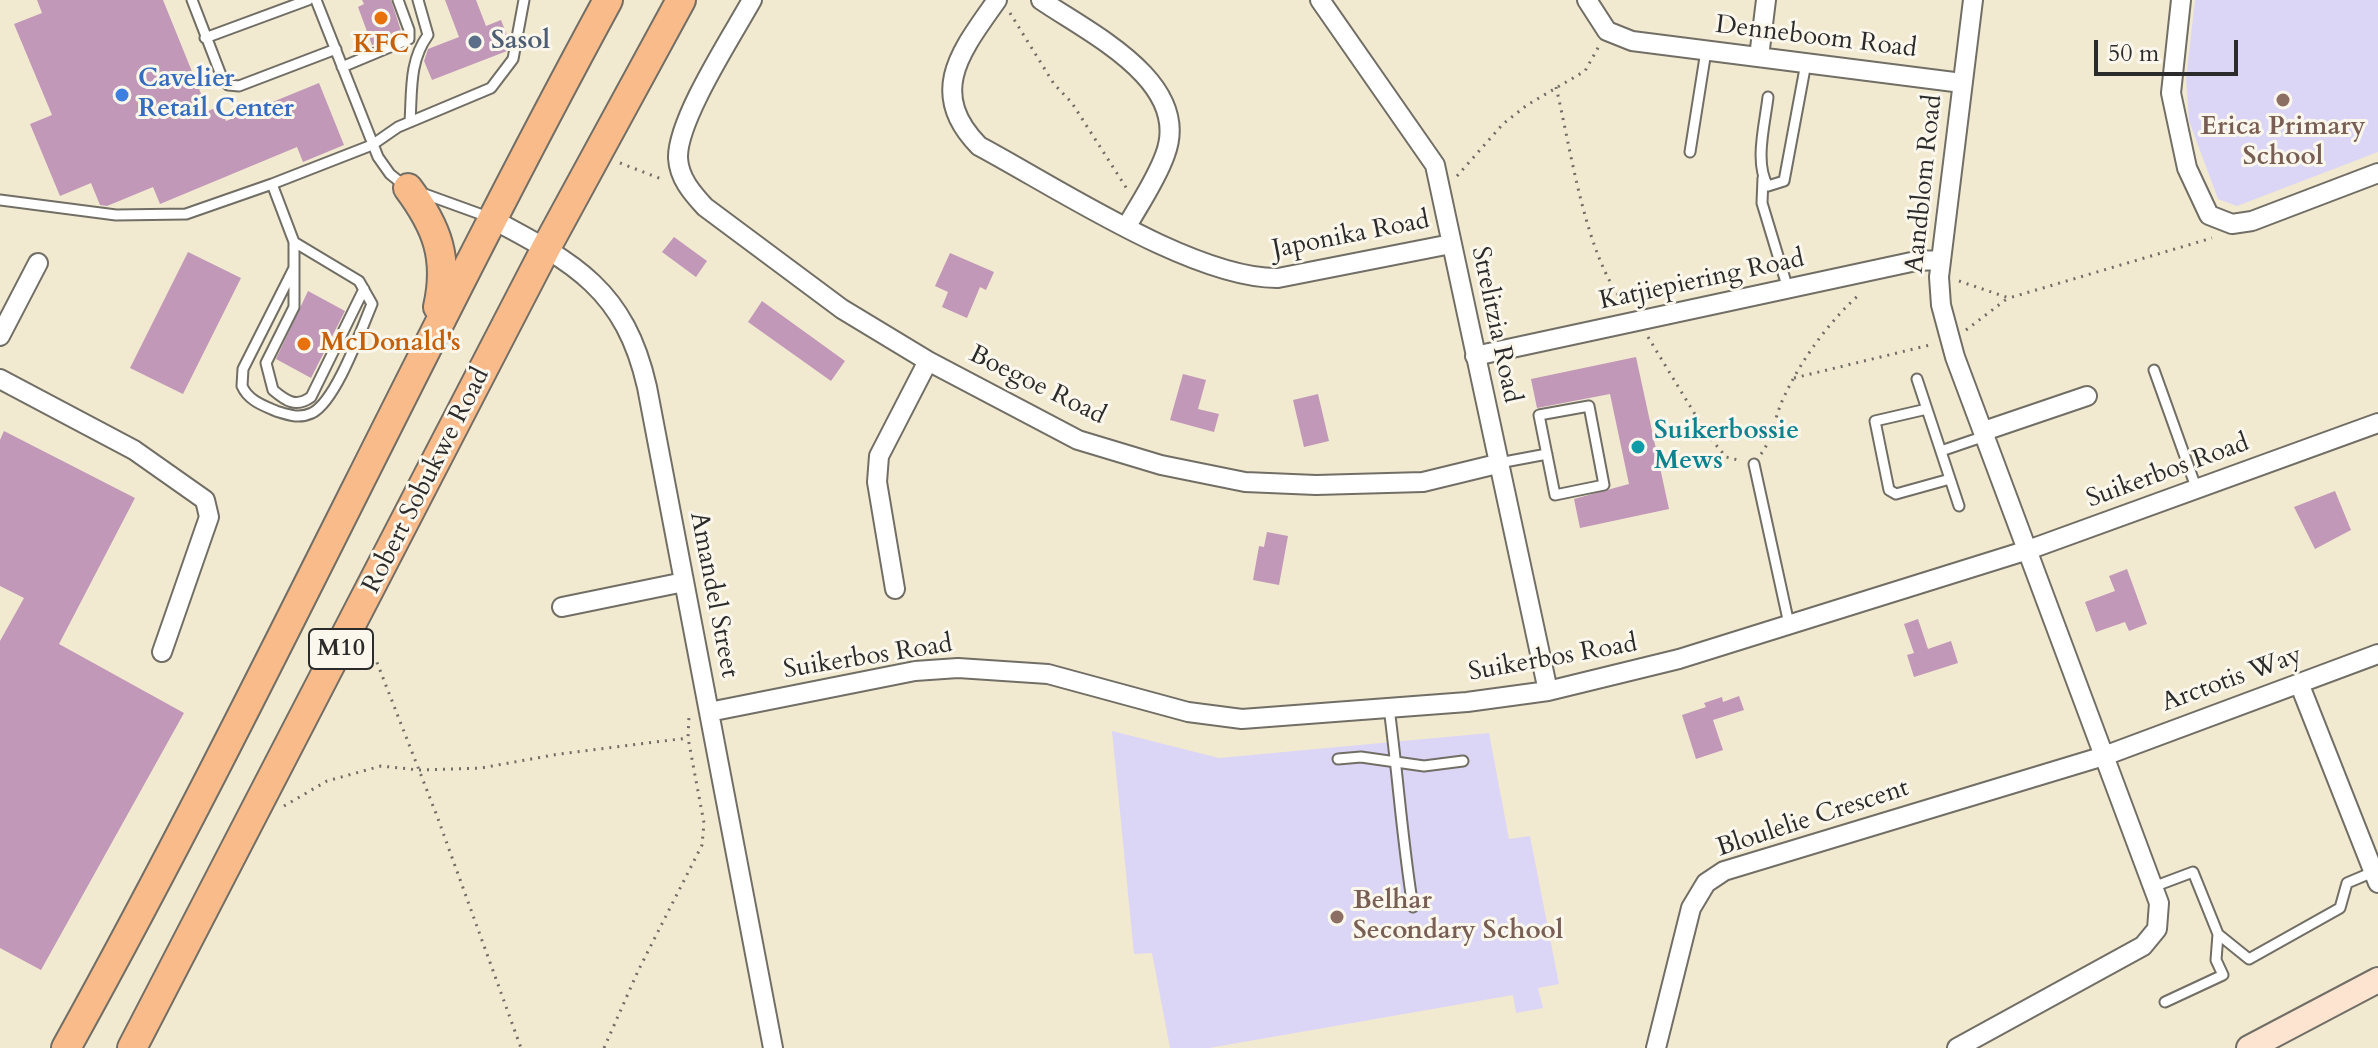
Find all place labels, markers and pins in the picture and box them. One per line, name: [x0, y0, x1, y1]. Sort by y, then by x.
marker: KFC: [372, 9, 390, 27]
place label: Sasol: [491, 26, 550, 58]
place label: KFC: [353, 30, 409, 62]
marker: Sasol: [466, 33, 484, 51]
place label: Cavelier Retail Center: [138, 64, 294, 126]
marker: Cavelier Retail Center: [113, 86, 131, 104]
marker: Erica Primary School: [2274, 91, 2292, 109]
place label: Erica Primary School: [2200, 112, 2366, 174]
place label: McDonald's: [320, 328, 461, 360]
marker: McDonald's: [295, 335, 313, 353]
place label: Suikerbossie Mews: [1654, 416, 1799, 478]
marker: Suikerbossie Mews: [1629, 438, 1647, 456]
place label: Belhar Secondary School: [1353, 886, 1563, 948]
marker: Belhar Secondary School: [1328, 908, 1346, 926]

